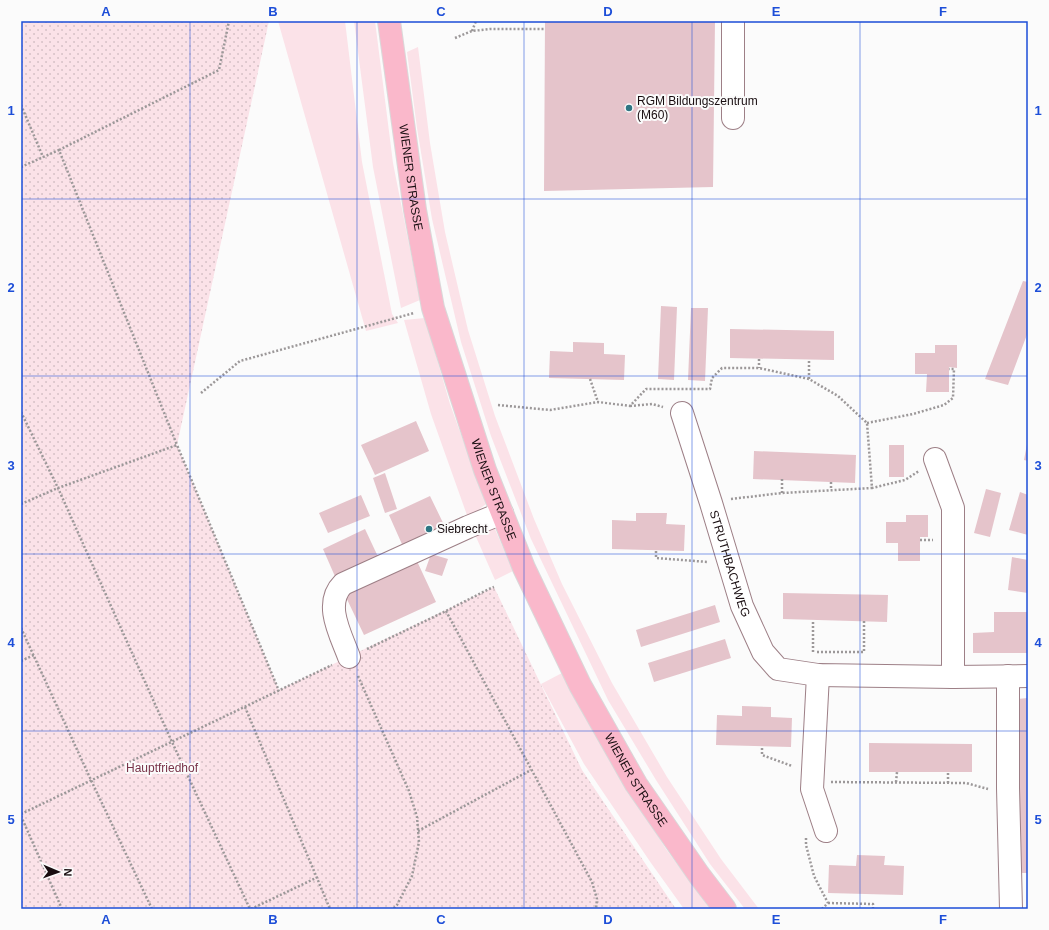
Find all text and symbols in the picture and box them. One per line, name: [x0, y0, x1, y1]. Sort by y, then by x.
text: A: [101, 4, 111, 19]
text: B: [268, 4, 278, 19]
text: C: [436, 4, 446, 19]
text: D: [603, 4, 613, 19]
text: E: [772, 4, 781, 19]
text: F: [939, 4, 947, 19]
place label: RGM Bildungszentrum (M60): [637, 94, 758, 122]
text: 1: [7, 103, 15, 118]
marker: RGM Bildungszentrum (M60): [624, 103, 634, 113]
text: 1: [1034, 103, 1042, 118]
street label: WIENER STRASSE: [396, 123, 426, 232]
text: 2: [7, 280, 15, 295]
text: 2: [1034, 280, 1042, 295]
street label: WIENER STRASSE: [468, 437, 519, 542]
text: 3: [7, 458, 15, 473]
text: 3: [1034, 458, 1042, 473]
street label: STRUTHBACHWEG: [707, 509, 753, 619]
place label: Siebrecht: [437, 522, 488, 536]
marker: Siebrecht: [424, 524, 434, 534]
text: 4: [7, 635, 15, 650]
text: 4: [1034, 635, 1042, 650]
street label: WIENER STRASSE: [602, 731, 670, 829]
park label: Hauptfriedhof: [126, 761, 199, 775]
text: 5: [7, 812, 15, 827]
text: 5: [1034, 812, 1042, 827]
north arrow: [38, 852, 78, 892]
text: N: [62, 868, 74, 877]
text: A: [101, 912, 111, 927]
text: B: [268, 912, 278, 927]
text: C: [436, 912, 446, 927]
text: D: [603, 912, 613, 927]
text: E: [772, 912, 781, 927]
text: F: [939, 912, 947, 927]

